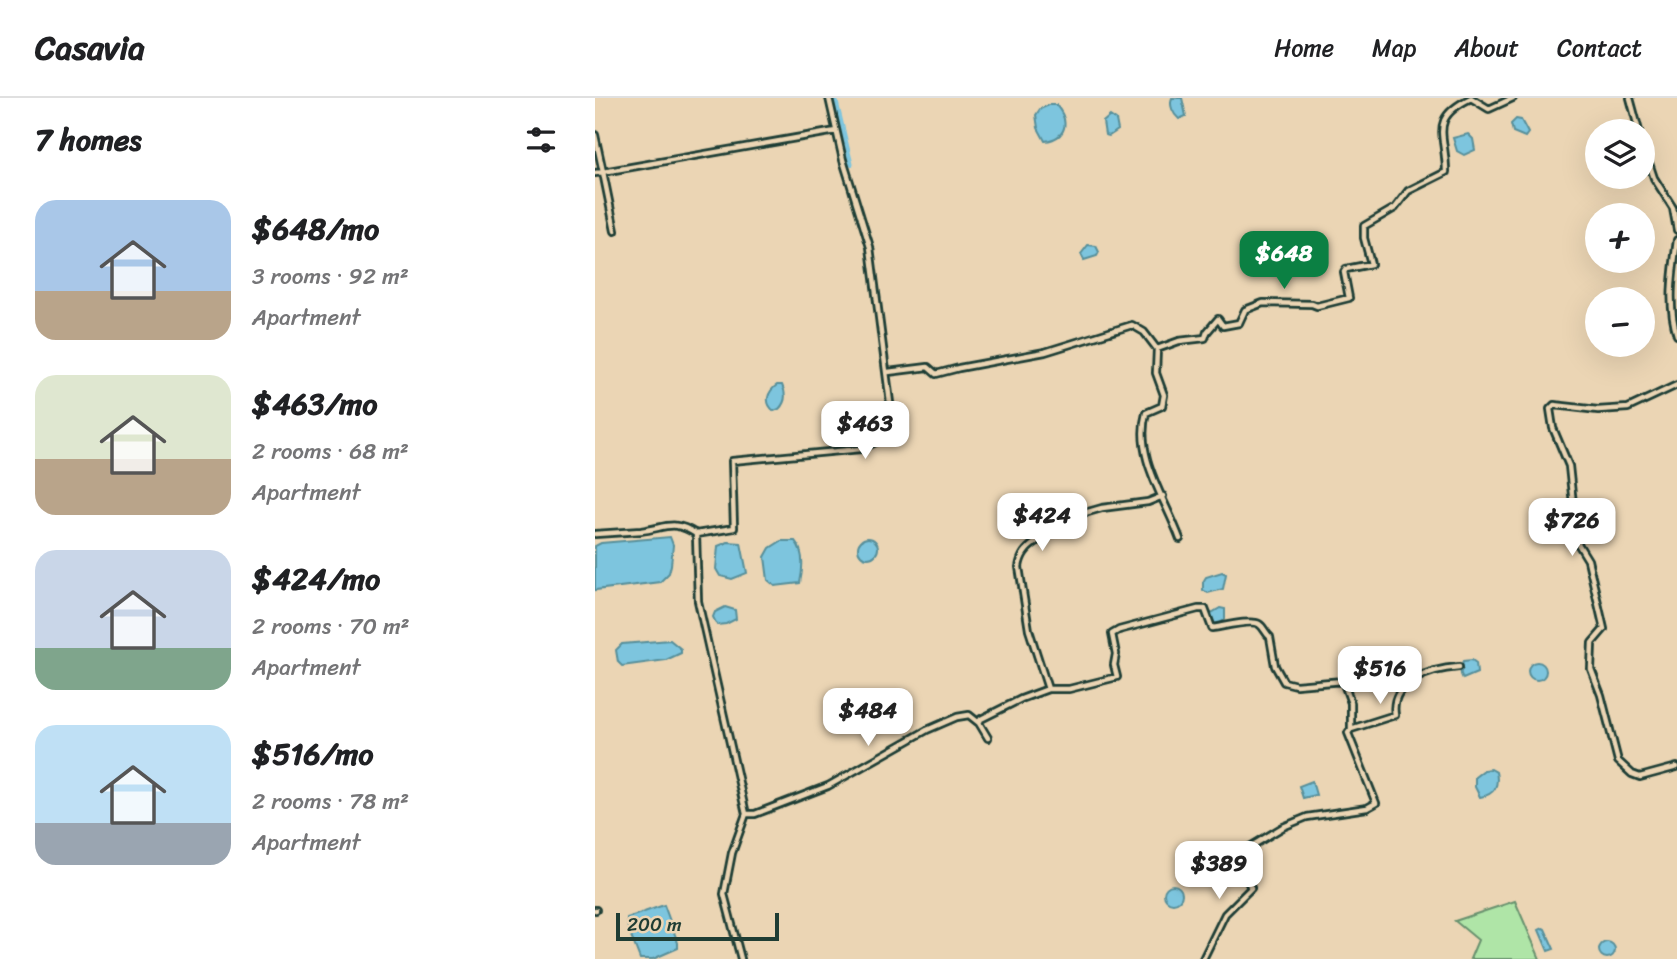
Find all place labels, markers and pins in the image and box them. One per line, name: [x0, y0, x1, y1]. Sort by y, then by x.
pin: $648: [1243, 232, 1325, 291]
pin: $463: [824, 402, 906, 461]
pin: $424: [1001, 494, 1083, 553]
pin: $726: [1531, 498, 1613, 558]
pin: $516: [1339, 646, 1421, 706]
pin: $484: [827, 688, 909, 748]
pin: $389: [1178, 842, 1260, 901]

